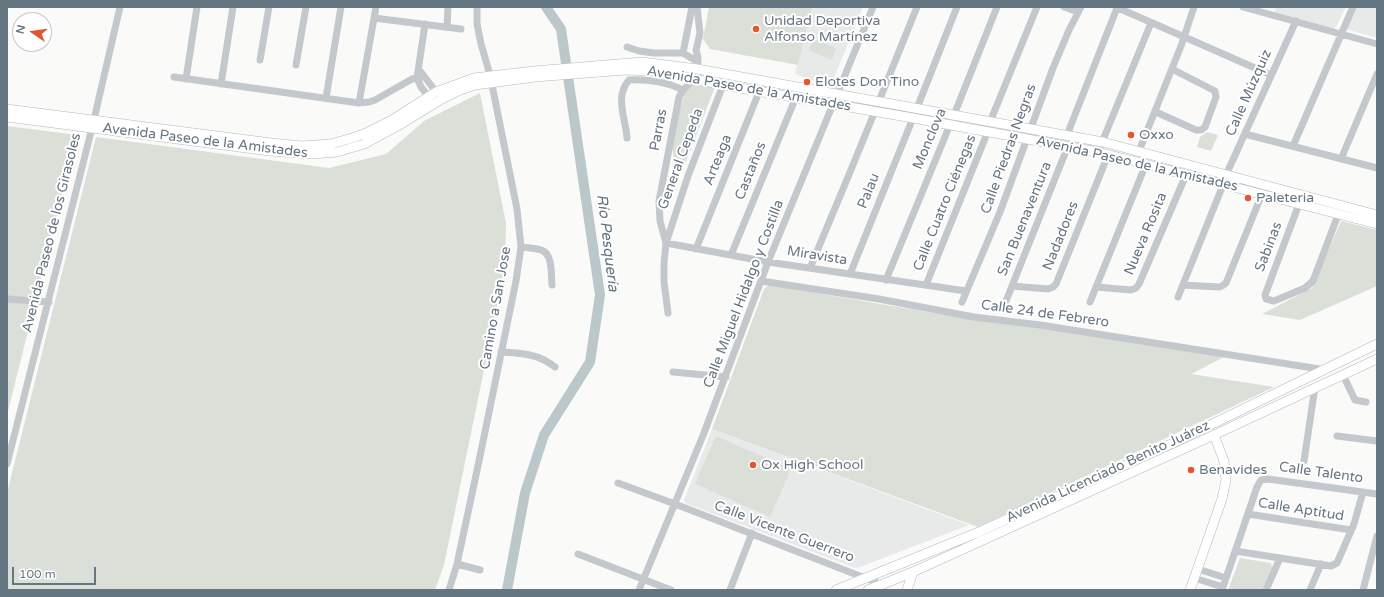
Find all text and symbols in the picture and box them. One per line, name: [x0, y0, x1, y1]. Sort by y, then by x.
north arrow: [12, 12, 52, 52]
place label: Unidad Deportiva Alfonso Martínez: [764, 13, 880, 46]
text: N: [13, 24, 28, 35]
marker: Unidad Deportiva Alfonso Martínez: [751, 24, 761, 34]
street label: Calle Múzquiz: [1222, 47, 1276, 139]
street label: Avenida Paseo de la Amistades: [646, 63, 852, 115]
place label: Elotes Don Tino: [815, 74, 919, 90]
marker: Elotes Don Tino: [802, 77, 812, 87]
street label: Calle Piedras Negras: [978, 82, 1040, 216]
street label: General Cepeda: [655, 106, 707, 212]
street label: Monclova: [910, 106, 950, 172]
street label: Parras: [647, 108, 671, 152]
street label: Avenida Paseo de la Amistades: [101, 120, 309, 162]
place label: Oxxo: [1139, 127, 1174, 143]
marker: Oxxo: [1126, 130, 1136, 140]
street label: Avenida Paseo de los Girasoles: [19, 132, 85, 334]
street label: Arteaga: [700, 132, 736, 188]
street label: Calle Cuatro Ciénegas: [910, 132, 980, 274]
street label: Avenida Paseo de la Amistades: [1034, 133, 1240, 195]
street label: Castaños: [732, 139, 770, 203]
street label: San Buenaventura: [994, 159, 1056, 279]
street label: Palau: [854, 171, 884, 211]
street label: Nueva Rosita: [1121, 190, 1171, 278]
place label: Paleteria: [1256, 190, 1314, 206]
water label: Río Pesquería: [592, 193, 622, 293]
marker: Paleteria: [1243, 193, 1253, 203]
street label: Calle Miguel Hidalgo y Costilla: [700, 198, 788, 390]
street label: Nadadores: [1040, 199, 1082, 273]
street label: Sabinas: [1252, 220, 1286, 274]
street label: Miravista: [786, 243, 848, 269]
street label: Camino a San Jose: [477, 245, 515, 371]
street label: Calle 24 de Febrero: [980, 297, 1110, 331]
street label: Avenida Licenciado Benito Juárez: [1004, 417, 1212, 527]
place label: Ox High School: [761, 457, 863, 473]
street label: Calle Talento: [1278, 459, 1364, 487]
marker: Ox High School: [748, 460, 758, 470]
place label: Benavides: [1199, 462, 1267, 478]
marker: Benavides: [1186, 465, 1196, 475]
street label: Calle Aptitud: [1257, 495, 1345, 525]
street label: Calle Vicente Guerrero: [712, 497, 856, 567]
scale bar: [14, 559, 98, 585]
text: 100 m: [19, 567, 56, 581]

